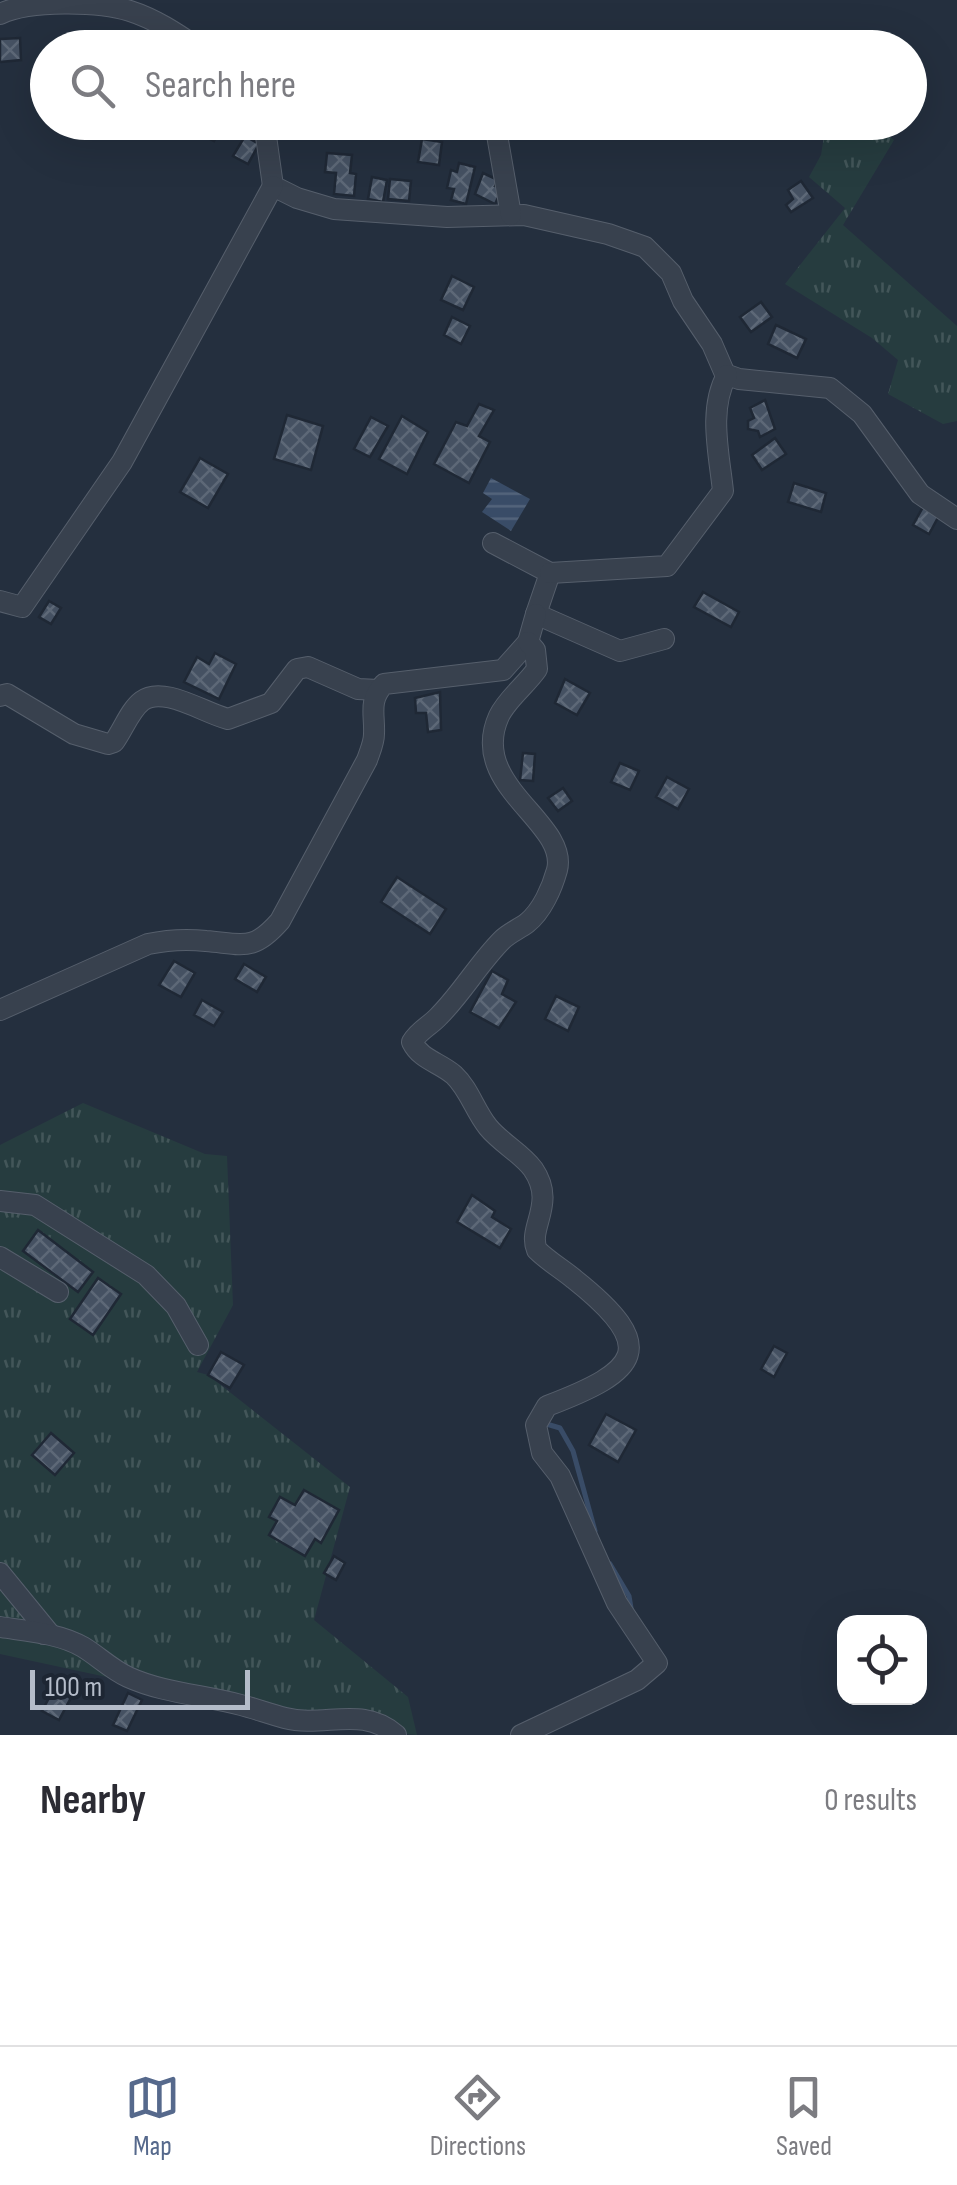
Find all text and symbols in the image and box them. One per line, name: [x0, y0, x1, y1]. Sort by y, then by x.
search box: [30, 30, 927, 140]
icon: search: [65, 58, 120, 113]
text: Search here: [145, 63, 296, 108]
map controls: [837, 1615, 927, 1705]
button: locate: [837, 1615, 927, 1705]
scale bar: [30, 1665, 250, 1710]
text: 100 m: [45, 1671, 102, 1704]
text: Nearby: [40, 1775, 146, 1826]
text: 0 results: [824, 1781, 917, 1820]
tab: Map: [125, 2070, 180, 2163]
tab: Directions: [430, 2070, 526, 2163]
tab: Saved: [776, 2070, 832, 2163]

